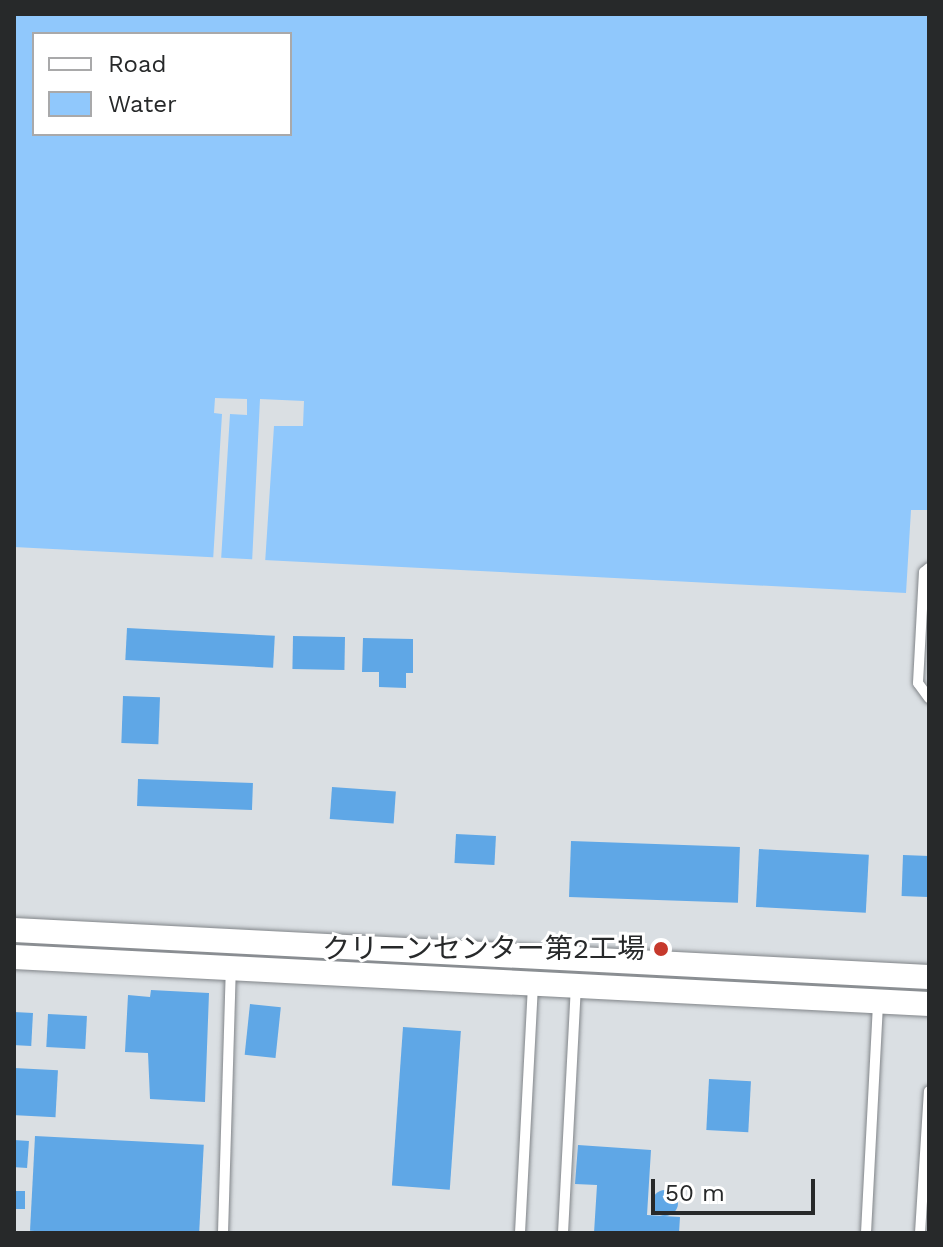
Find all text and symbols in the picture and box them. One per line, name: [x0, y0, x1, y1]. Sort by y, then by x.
legend: [32, 32, 292, 136]
text: Road: [108, 50, 167, 78]
text: Water: [108, 90, 177, 118]
place label: クリーンセンター第2工場: [321, 932, 645, 966]
marker: クリーンセンター第2工場: [652, 940, 670, 958]
scale bar: [655, 1163, 819, 1213]
text: 50 m: [665, 1179, 725, 1207]

